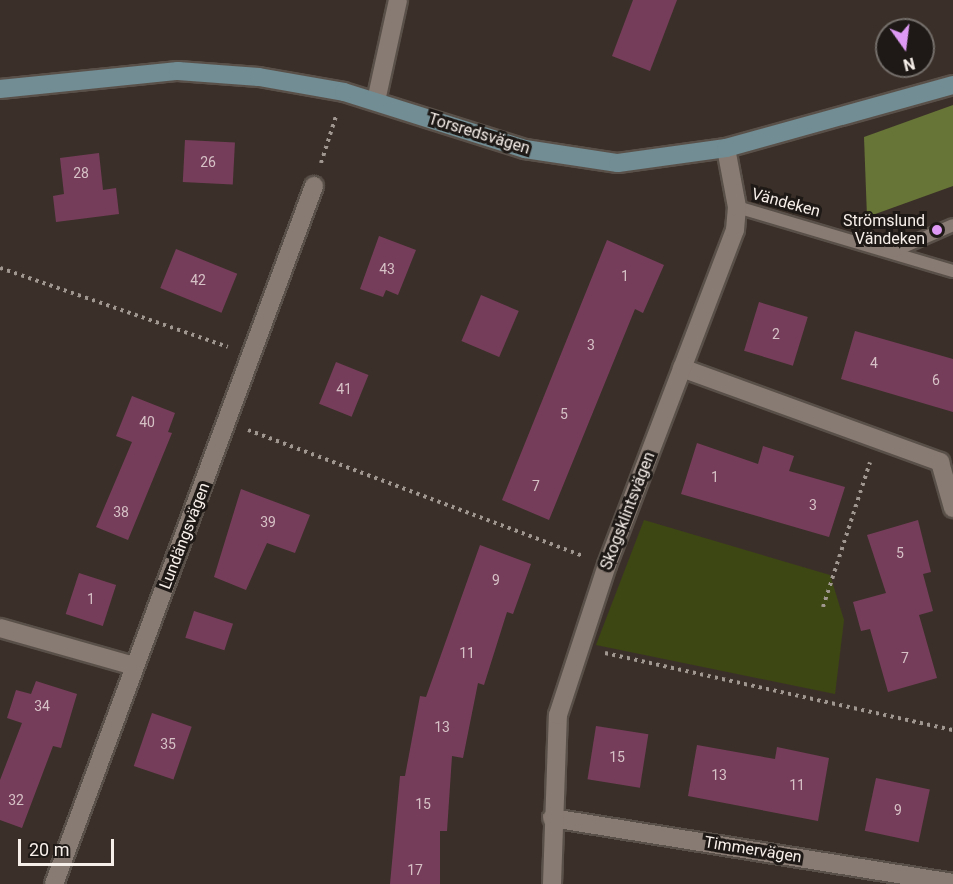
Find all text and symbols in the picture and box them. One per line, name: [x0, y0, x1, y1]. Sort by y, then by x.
north arrow: [875, 18, 935, 78]
text: N: [901, 53, 917, 75]
street label: Torsredsvägen: [426, 109, 532, 159]
house number: 26: [200, 154, 216, 170]
house number: 28: [73, 165, 89, 181]
street label: Vändeken: [750, 185, 822, 221]
place label: Strömslund Vändeken: [843, 211, 925, 249]
marker: Strömslund Vändeken: [930, 223, 944, 237]
house number: 43: [379, 261, 395, 277]
house number: 1: [621, 268, 629, 284]
house number: 42: [190, 272, 206, 288]
house number: 2: [772, 326, 780, 342]
house number: 3: [587, 337, 595, 353]
house number: 4: [870, 355, 878, 371]
house number: 6: [932, 372, 940, 388]
house number: 41: [336, 381, 352, 397]
house number: 5: [560, 406, 568, 422]
house number: 40: [139, 414, 155, 430]
street label: Skogsklintsvägen: [597, 449, 659, 573]
house number: 1: [711, 469, 719, 485]
house number: 7: [532, 478, 540, 494]
street label: Lundängsvägen: [156, 480, 214, 592]
house number: 3: [809, 497, 817, 513]
house number: 38: [113, 504, 129, 520]
house number: 39: [260, 514, 276, 530]
house number: 5: [896, 545, 904, 561]
house number: 9: [492, 572, 500, 588]
house number: 1: [87, 591, 95, 607]
house number: 11: [459, 645, 475, 661]
house number: 7: [901, 650, 909, 666]
house number: 34: [34, 698, 50, 714]
house number: 13: [434, 719, 450, 735]
house number: 35: [160, 736, 176, 752]
house number: 15: [609, 749, 625, 765]
house number: 13: [711, 767, 727, 783]
house number: 11: [789, 777, 805, 793]
house number: 32: [8, 792, 24, 808]
house number: 15: [415, 796, 431, 812]
house number: 9: [894, 802, 902, 818]
scale bar: [21, 827, 117, 865]
street label: Timmervägen: [703, 833, 803, 867]
text: 20 m: [29, 839, 69, 860]
house number: 17: [407, 862, 423, 878]

